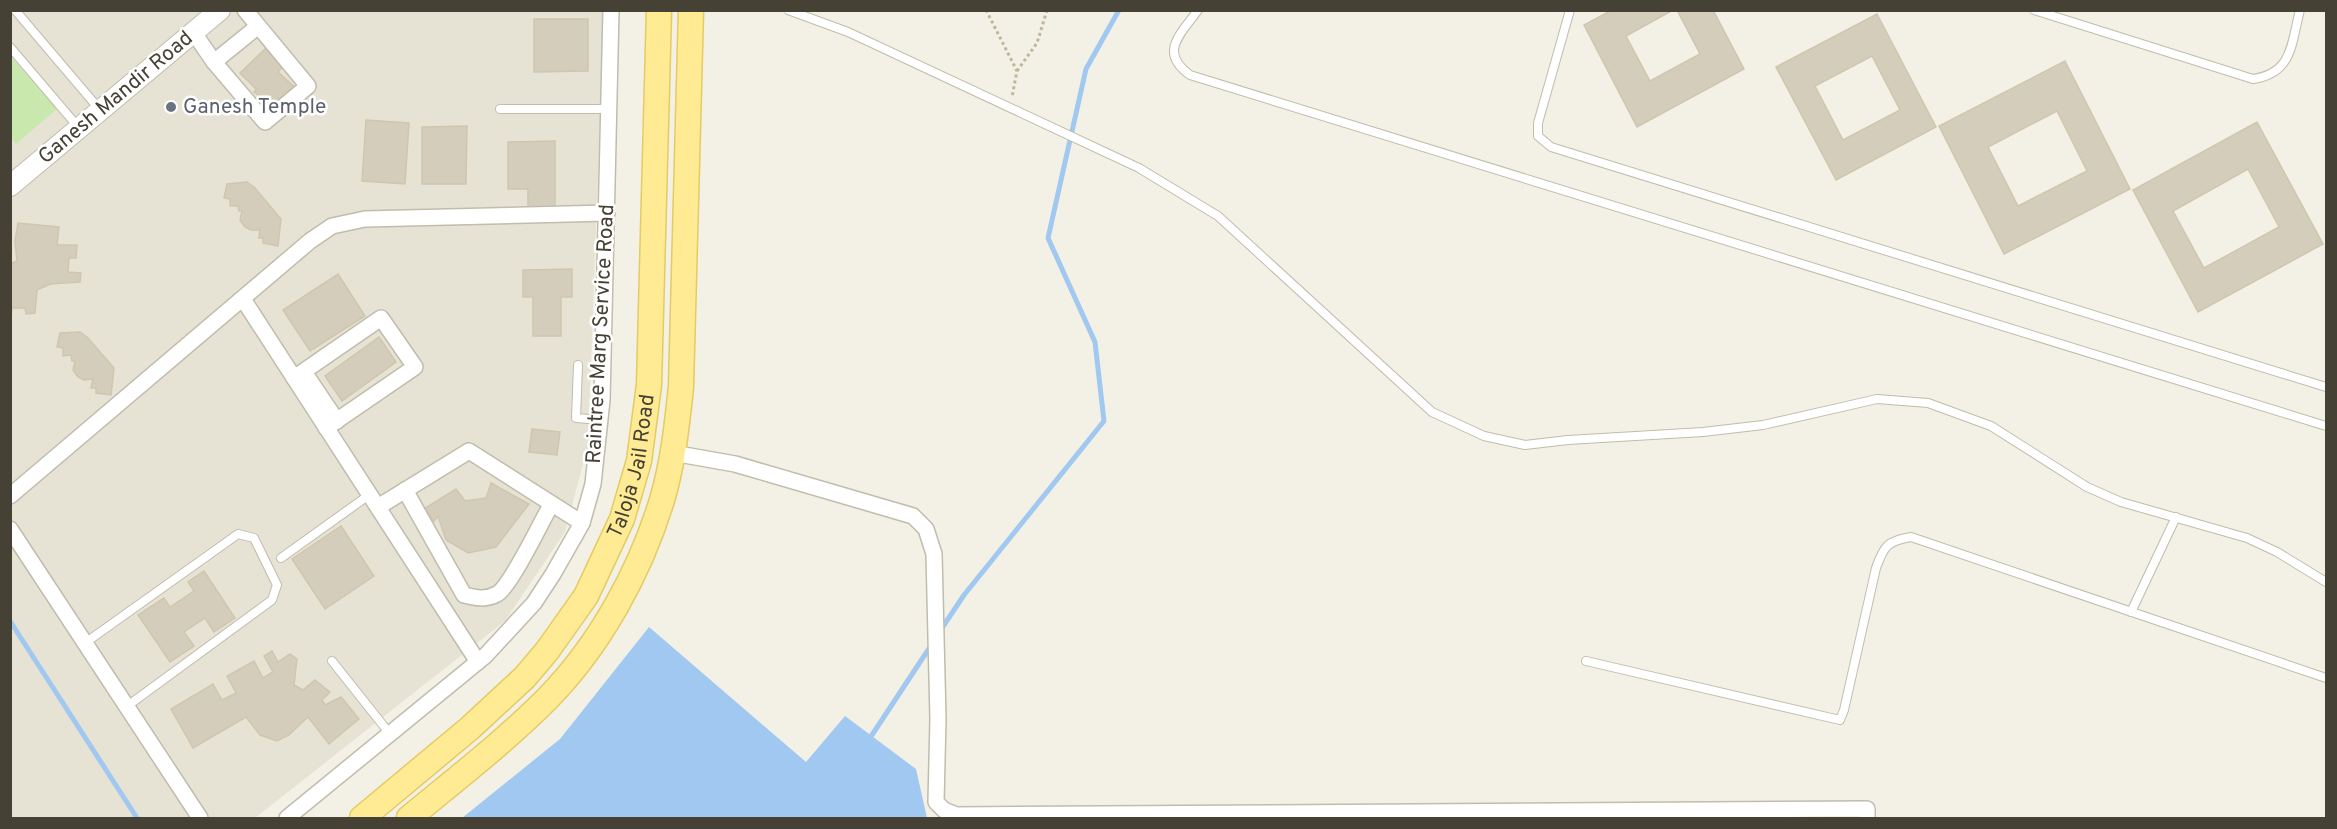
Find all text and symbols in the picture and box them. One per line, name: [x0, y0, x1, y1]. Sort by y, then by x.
street label: Ganesh Mandir Road: [33, 25, 199, 171]
place label: Ganesh Temple: [183, 94, 326, 121]
marker: Ganesh Temple: [164, 100, 178, 114]
street label: Raintree Marg Service Road: [581, 204, 621, 464]
street label: Taloja Jail Road: [601, 393, 661, 543]

